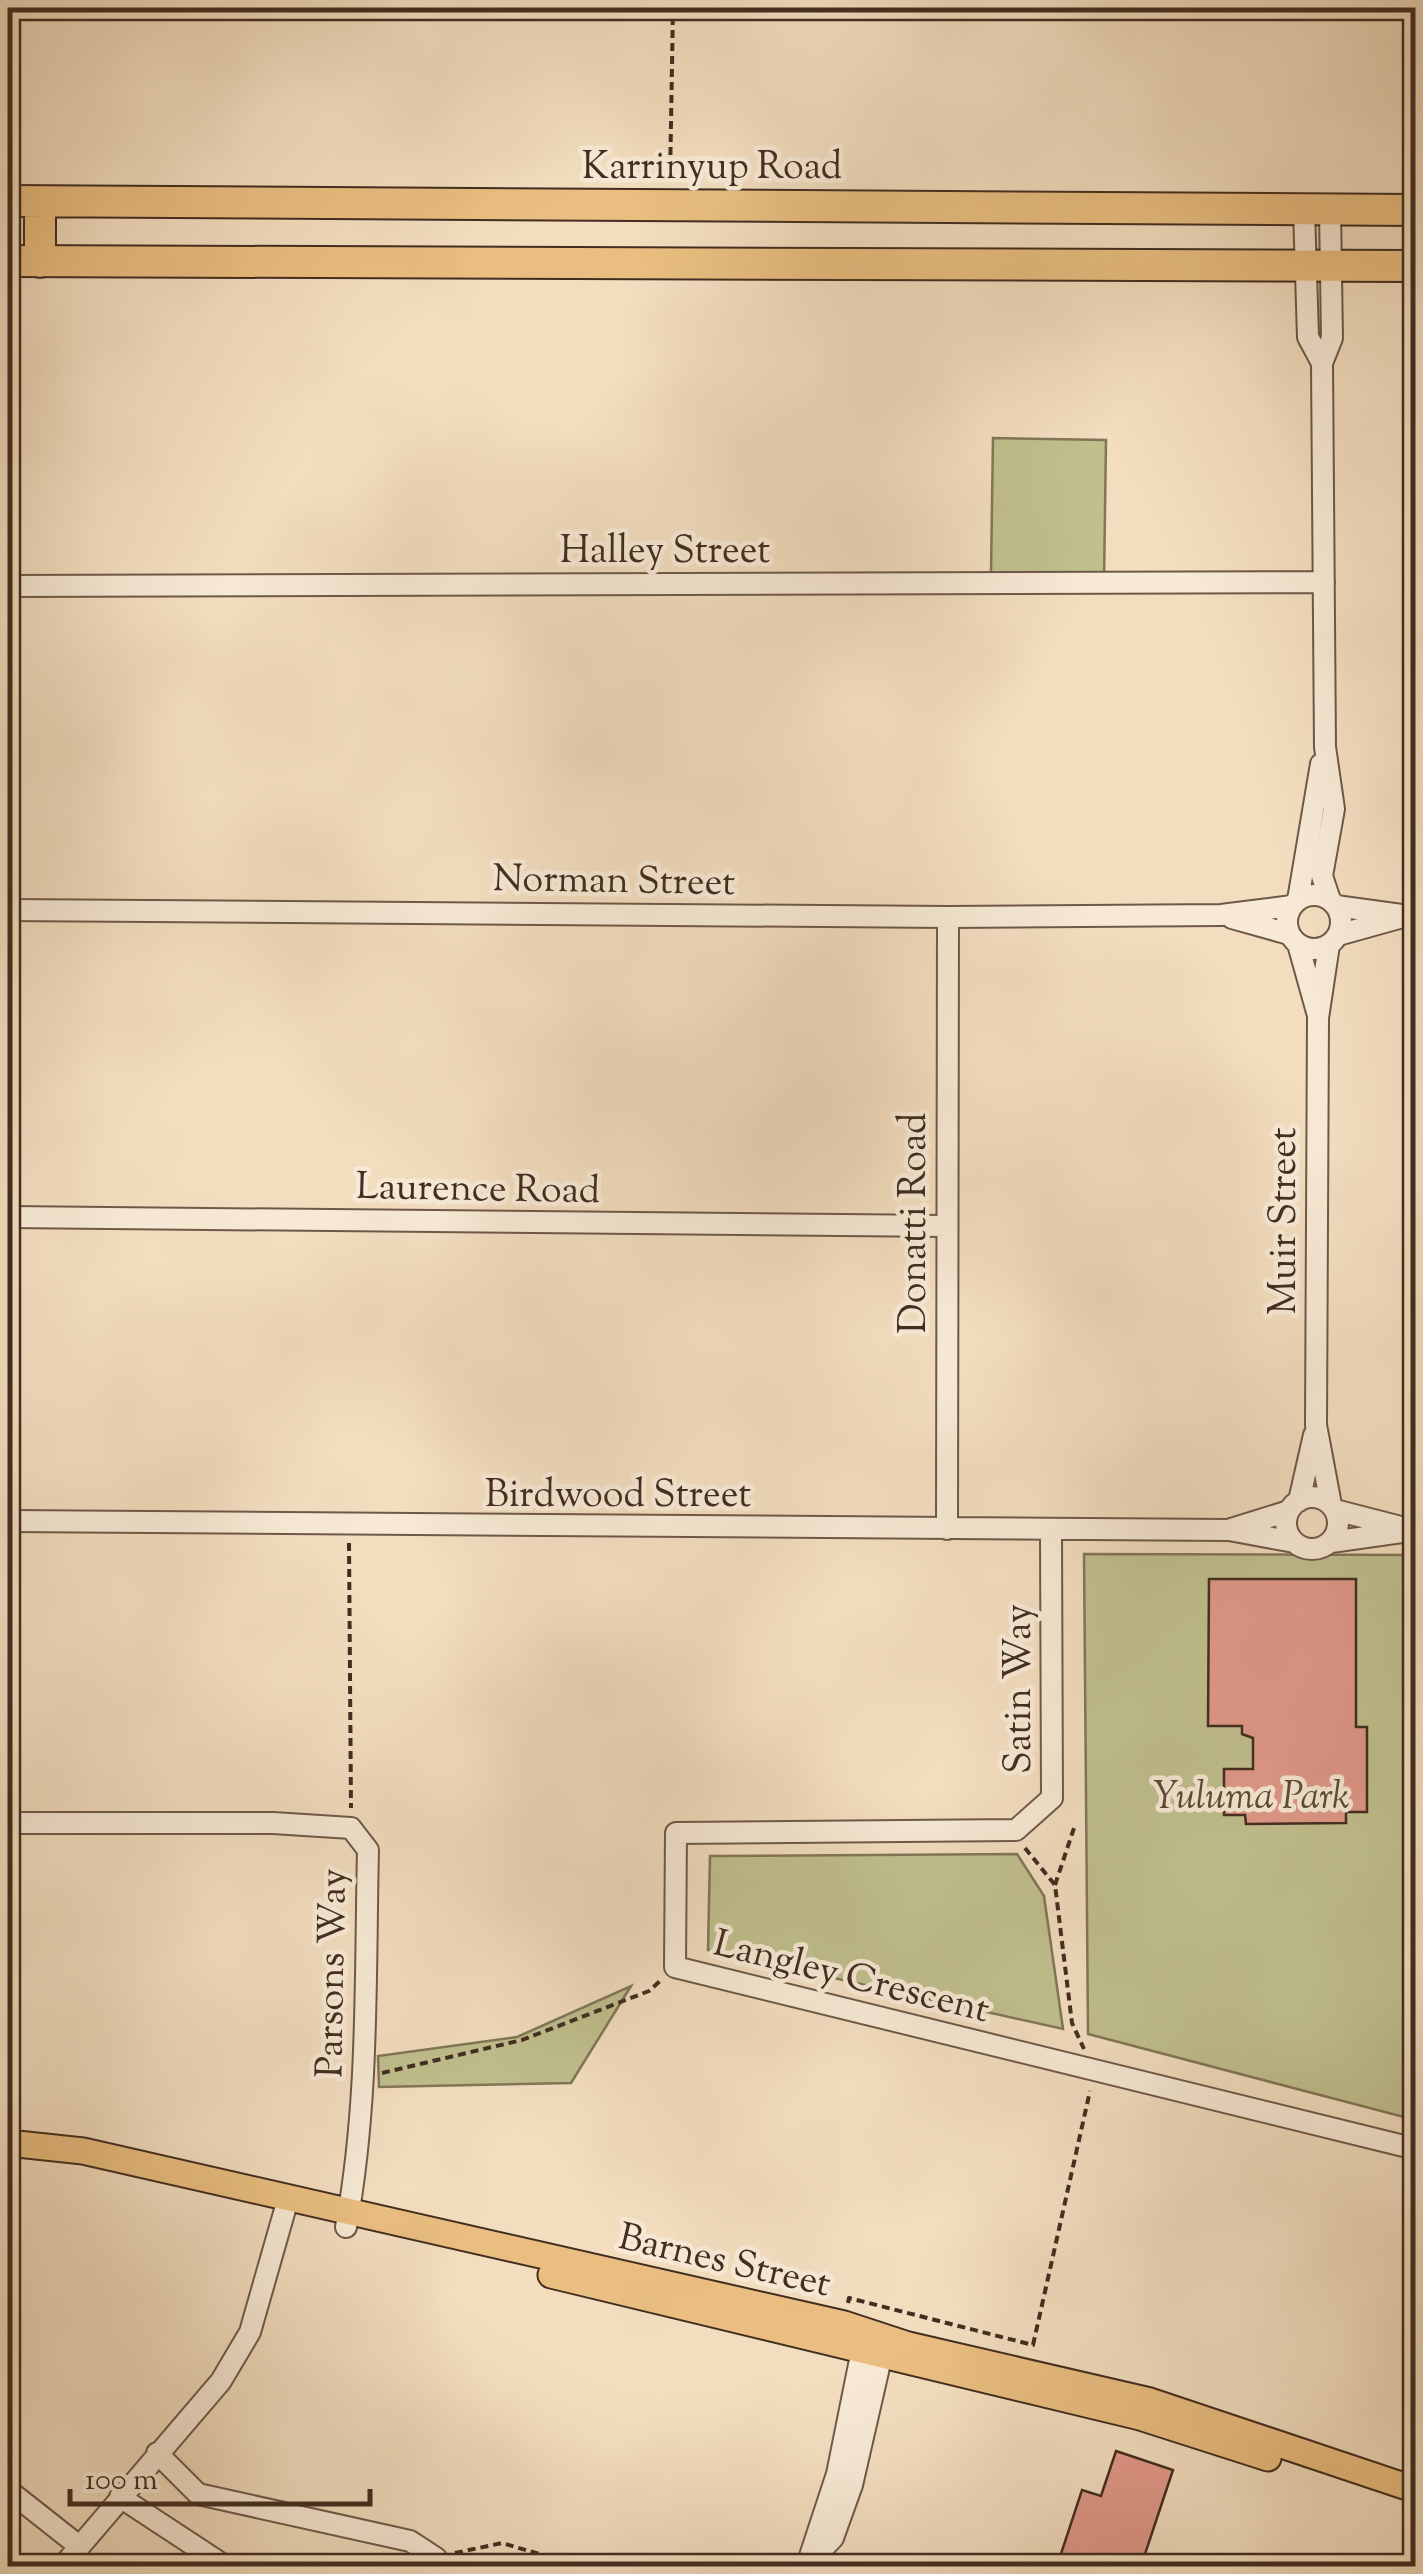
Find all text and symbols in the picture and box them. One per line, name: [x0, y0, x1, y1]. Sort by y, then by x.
street label: Karrinyup Road: [582, 142, 842, 196]
street label: Halley Street: [560, 526, 770, 580]
street label: Norman Street: [492, 854, 736, 912]
street label: Donatti Road: [889, 1113, 943, 1333]
street label: Muir Street: [1259, 1127, 1313, 1315]
street label: Laurence Road: [355, 1162, 600, 1220]
street label: Birdwood Street: [485, 1470, 751, 1524]
street label: Satin Way: [994, 1604, 1048, 1774]
park label: Yuluma Park: [1153, 1772, 1349, 1826]
street label: Parsons Way: [305, 1868, 363, 2078]
street label: Langley Crescent: [707, 1919, 995, 2039]
street label: Barnes Street: [613, 2212, 835, 2314]
scale bar: [70, 2444, 370, 2506]
text: 100 m: [85, 2460, 158, 2503]

